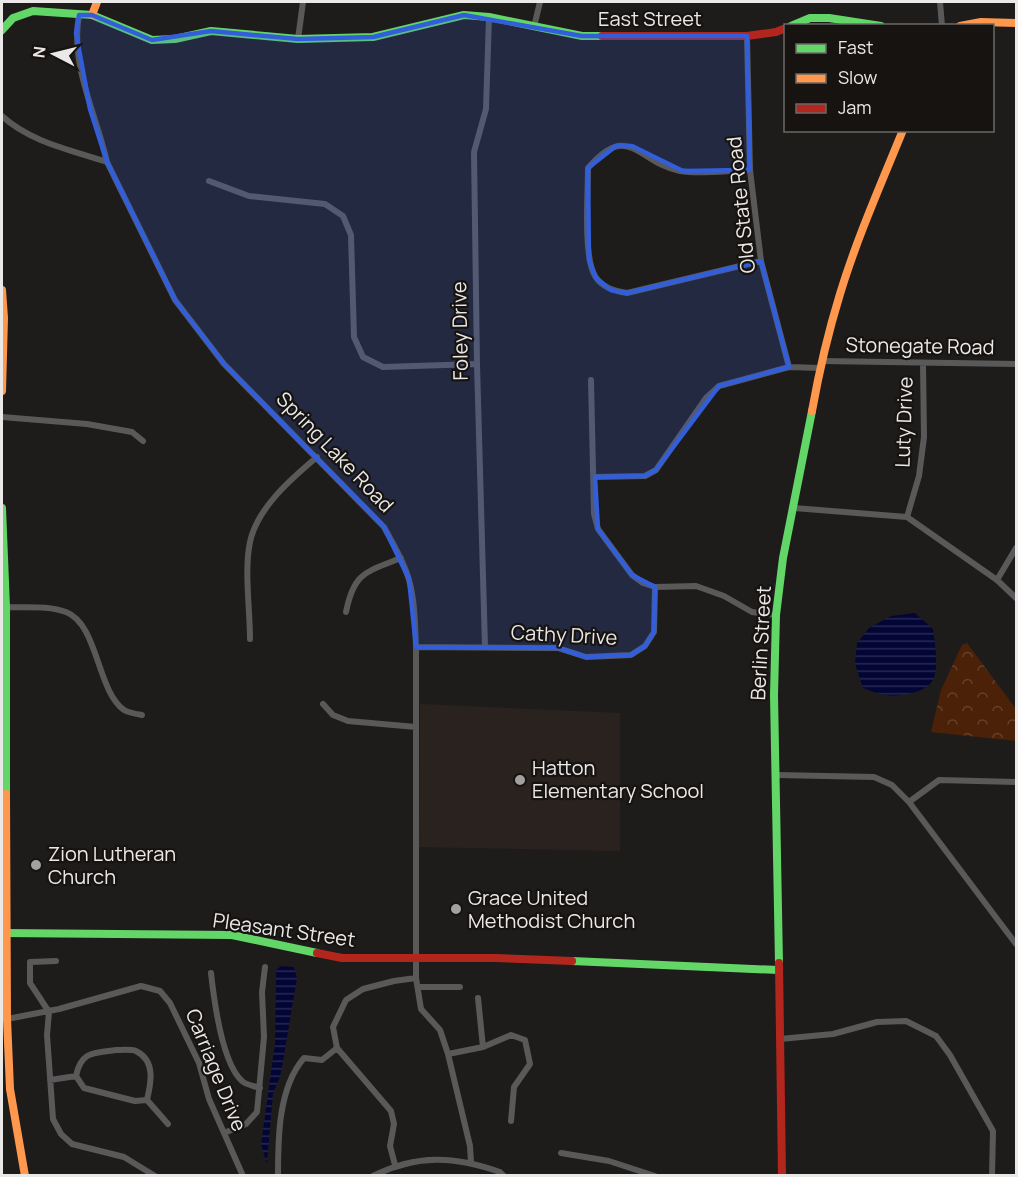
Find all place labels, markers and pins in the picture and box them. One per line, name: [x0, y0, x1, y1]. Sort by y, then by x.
place label: Hatton Elementary School: [532, 754, 704, 804]
marker: Hatton Elementary School: [513, 773, 527, 787]
place label: Zion Lutheran Church: [48, 840, 176, 890]
marker: Zion Lutheran Church: [29, 858, 43, 872]
place label: Grace United Methodist Church: [468, 884, 635, 934]
marker: Grace United Methodist Church: [449, 902, 463, 916]

